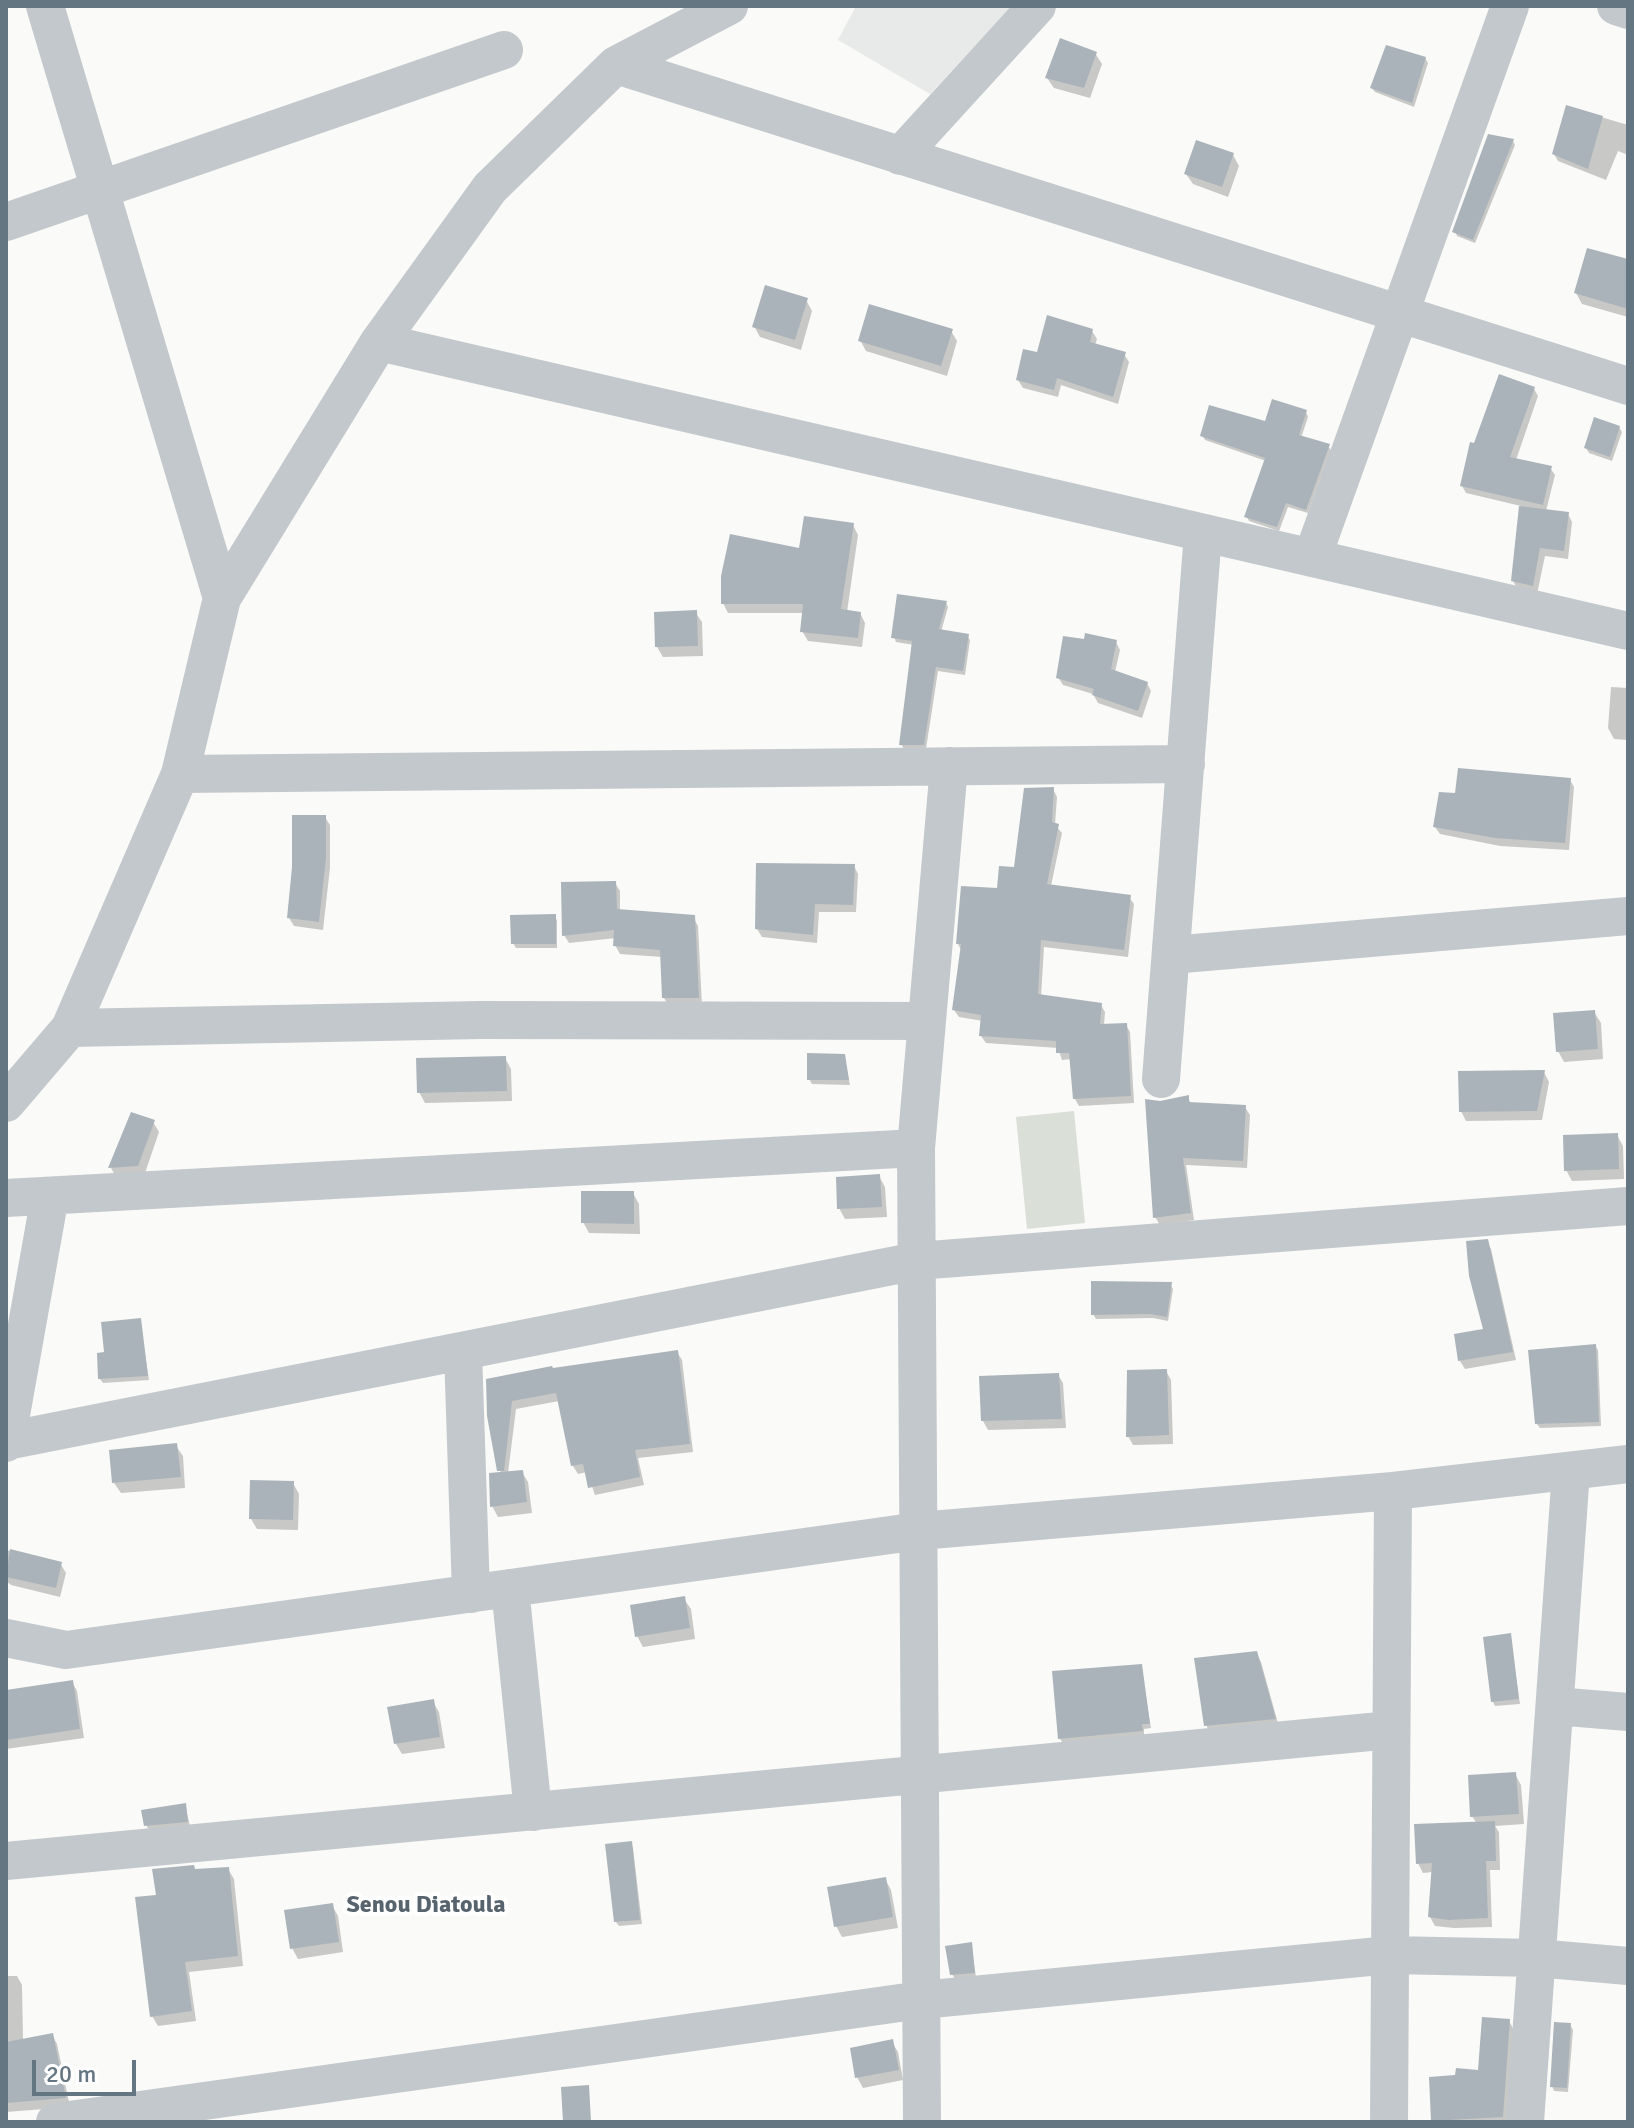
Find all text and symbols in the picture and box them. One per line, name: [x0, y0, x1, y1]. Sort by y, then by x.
district label: Senou Diatoula: [346, 1892, 506, 1920]
scale bar: [36, 2044, 140, 2094]
text: 20 m: [46, 2059, 96, 2089]

